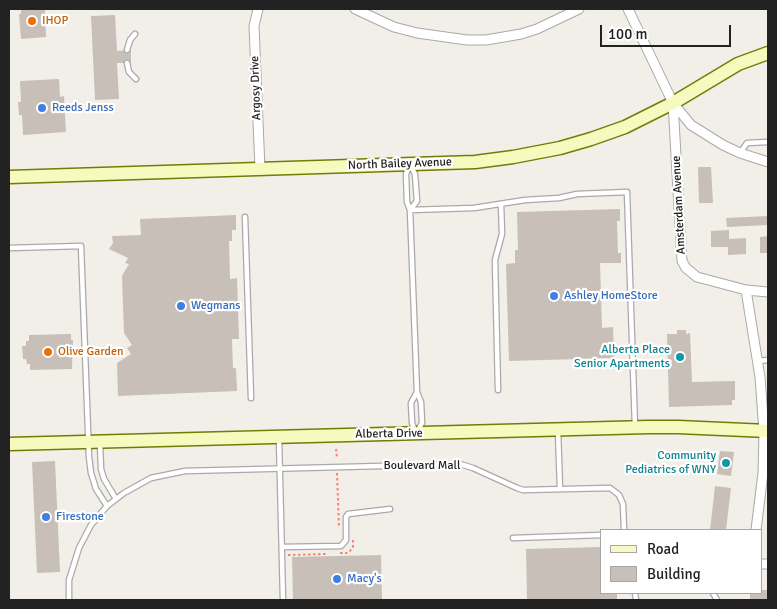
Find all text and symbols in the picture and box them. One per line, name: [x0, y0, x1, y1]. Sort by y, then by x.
place label: IHOP: [42, 14, 68, 28]
marker: IHOP: [26, 15, 38, 27]
scale bar: [602, 15, 733, 47]
text: 100 m: [608, 25, 648, 43]
street label: Argosy Drive: [248, 55, 264, 121]
place label: Reeds Jenss: [52, 101, 114, 115]
marker: Reeds Jenss: [36, 102, 48, 114]
street label: North Bailey Avenue: [348, 155, 452, 173]
street label: Amsterdam Avenue: [669, 155, 689, 255]
place label: Ashley HomeStore: [564, 289, 658, 303]
marker: Ashley HomeStore: [548, 290, 560, 302]
place label: Wegmans: [191, 299, 241, 313]
marker: Wegmans: [175, 300, 187, 312]
place label: Alberta Place Senior Apartments: [574, 343, 670, 371]
place label: Olive Garden: [58, 345, 123, 359]
marker: Olive Garden: [42, 346, 54, 358]
marker: Alberta Place Senior Apartments: [674, 351, 686, 363]
street label: Alberta Drive: [355, 426, 423, 442]
place label: Community Pediatrics of WNY: [625, 449, 716, 477]
marker: Community Pediatrics of WNY: [720, 457, 732, 469]
street label: Boulevard Mall: [384, 459, 460, 473]
place label: Firestone: [56, 510, 104, 524]
marker: Firestone: [40, 511, 52, 523]
legend: [600, 529, 762, 594]
text: Road: [647, 540, 679, 558]
text: Building: [647, 565, 701, 583]
place label: Macy's: [347, 572, 382, 586]
marker: Macy's: [331, 573, 343, 585]

